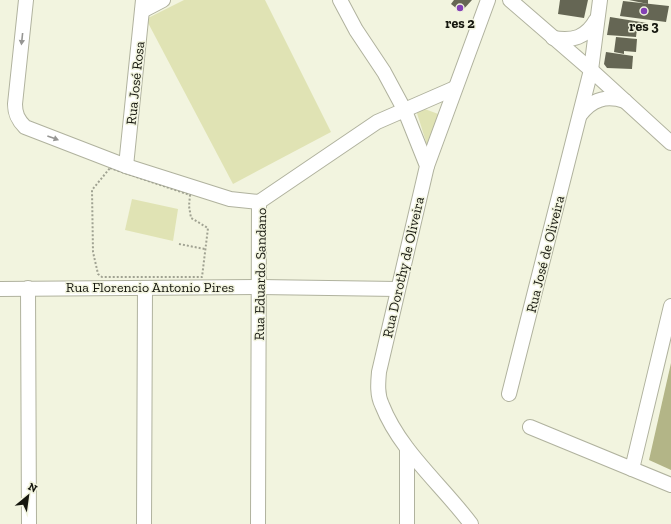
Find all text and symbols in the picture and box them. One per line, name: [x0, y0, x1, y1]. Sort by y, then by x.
marker: res 2: [455, 3, 465, 13]
marker: res 3: [639, 6, 649, 16]
place label: res 2: [445, 15, 475, 32]
place label: res 3: [629, 18, 659, 35]
one-way arrow: [19, 33, 25, 45]
street label: Rua José Rosa: [123, 40, 148, 126]
one-way arrow: [47, 135, 59, 141]
street label: Rua José de Oliveira: [523, 193, 568, 315]
street label: Rua Dorothy de Oliveira: [379, 195, 428, 339]
street label: Rua Eduardo Sandano: [251, 207, 270, 341]
street label: Rua Florencio Antonio Pires: [66, 279, 234, 296]
north arrow: [8, 476, 48, 516]
text: N: [26, 480, 40, 496]

